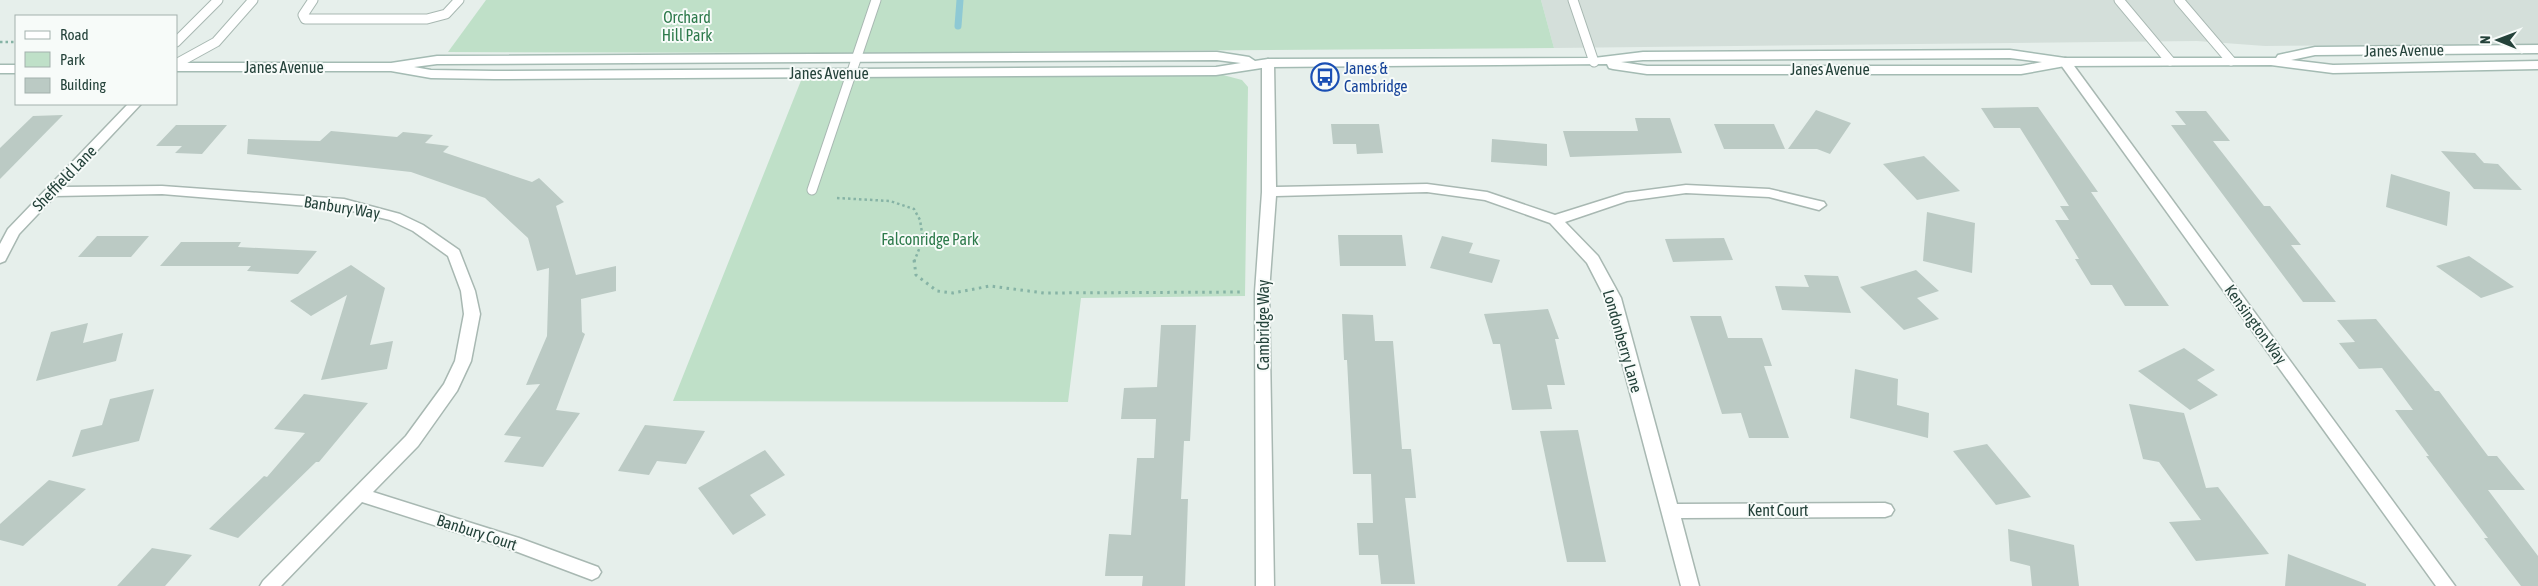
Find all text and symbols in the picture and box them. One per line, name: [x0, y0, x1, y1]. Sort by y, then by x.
park label: Orchard Hill Park: [662, 8, 712, 44]
legend: [15, 15, 178, 105]
north arrow: [2473, 15, 2523, 65]
text: Road: [60, 26, 89, 43]
text: N: [2477, 36, 2493, 44]
street label: Janes Avenue: [2364, 40, 2444, 60]
text: Park: [60, 51, 85, 68]
street label: Janes Avenue: [244, 58, 324, 76]
place label: Janes & Cambridge: [1344, 59, 1408, 96]
street label: Janes Avenue: [1790, 60, 1870, 78]
bus stop icon: Janes & Cambridge: [1310, 62, 1340, 92]
street label: Janes Avenue: [789, 64, 869, 82]
text: Building: [60, 76, 106, 93]
street label: Sheffield Lane: [28, 142, 100, 214]
street label: Banbury Way: [303, 192, 382, 223]
park label: Falconridge Park: [881, 230, 979, 249]
street label: Cambridge Way: [1254, 279, 1273, 370]
street label: Kensington Way: [2220, 281, 2291, 368]
street label: Londonberry Lane: [1599, 288, 1646, 395]
street label: Kent Court: [1748, 501, 1809, 519]
street label: Banbury Court: [434, 511, 520, 554]

